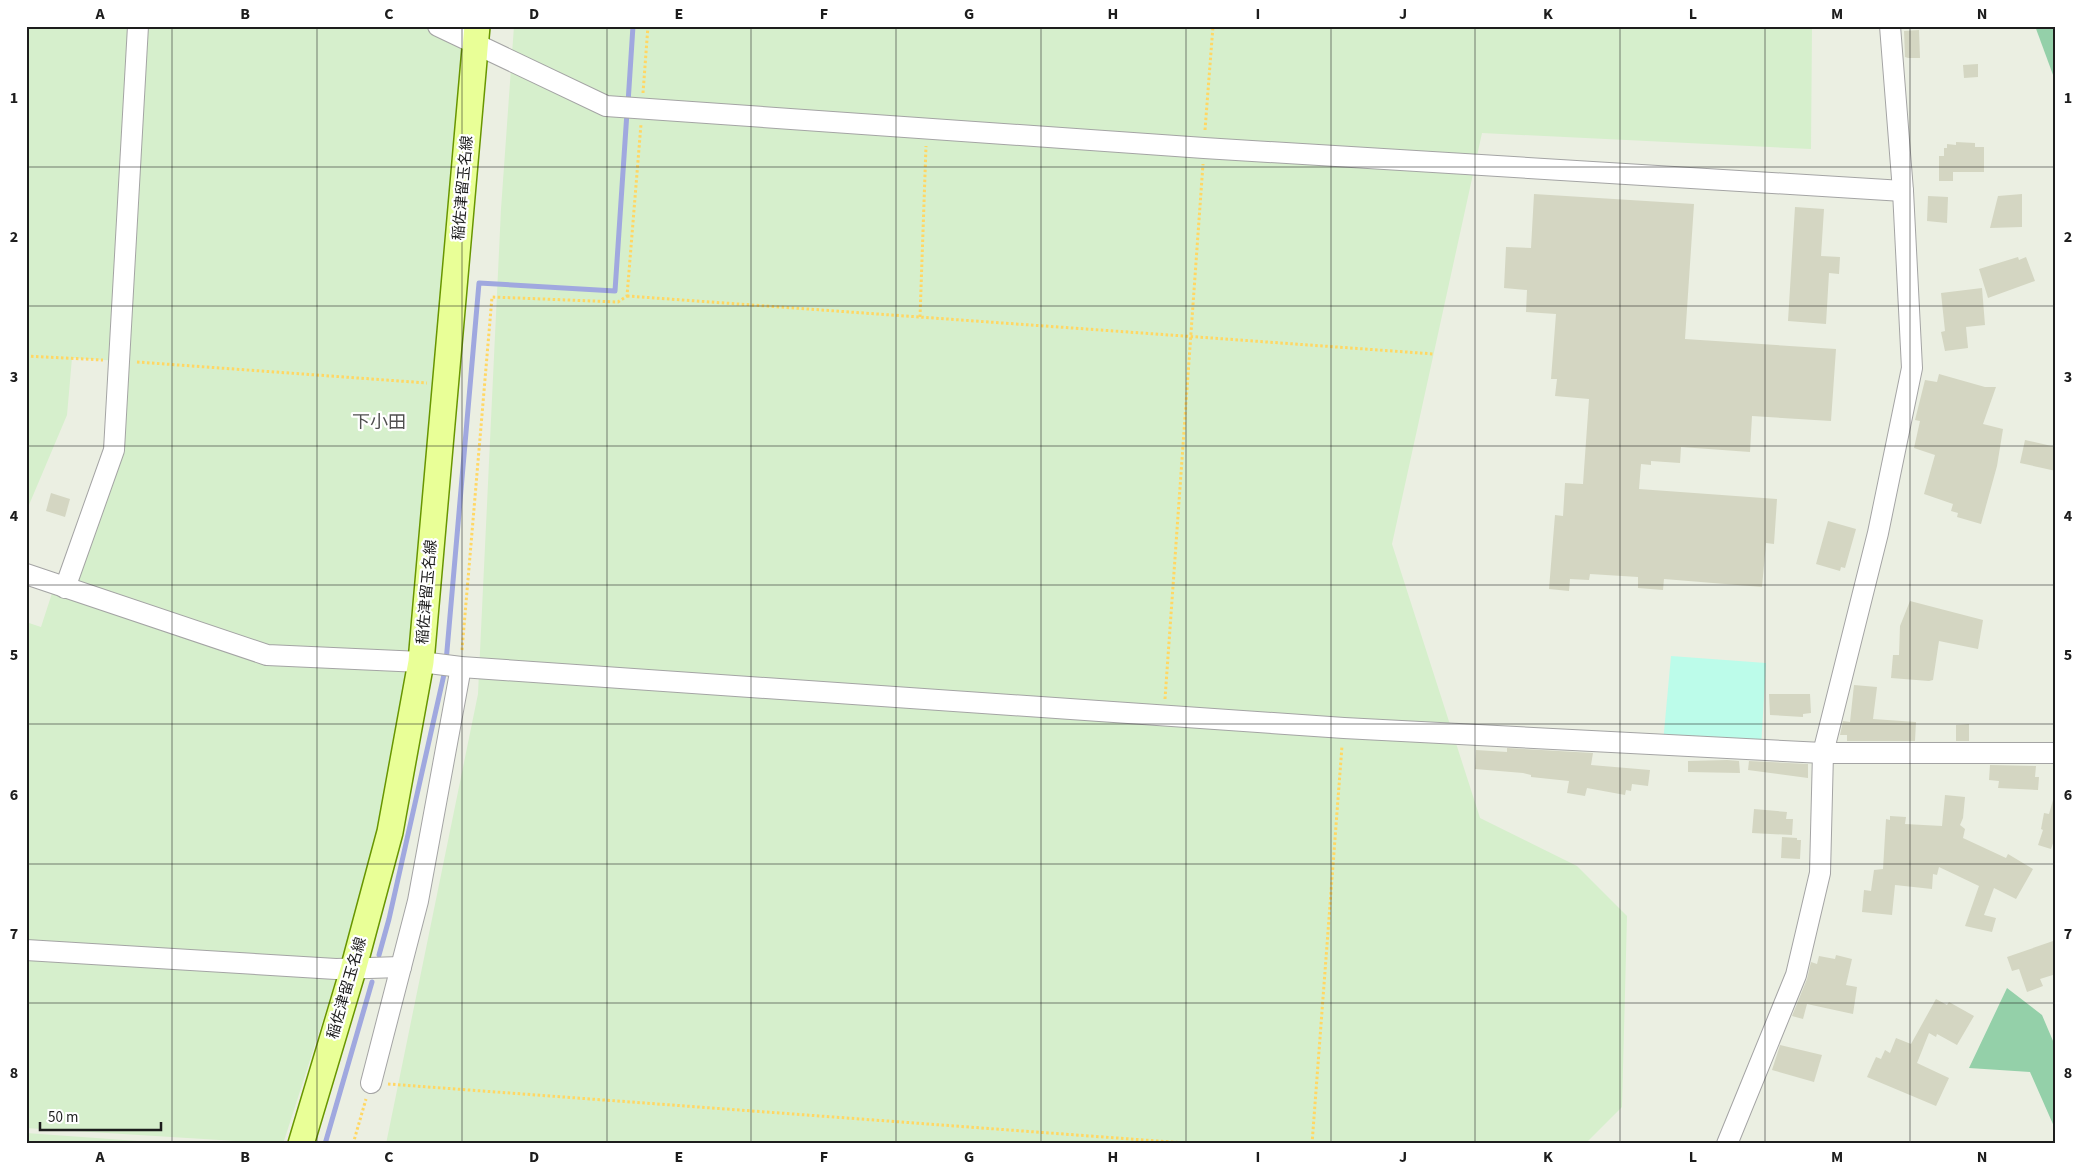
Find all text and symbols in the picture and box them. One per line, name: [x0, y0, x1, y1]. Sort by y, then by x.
text: A: [94, 3, 105, 25]
text: B: [240, 3, 250, 25]
text: C: [384, 3, 394, 25]
text: D: [529, 3, 539, 25]
text: E: [675, 3, 683, 25]
text: F: [820, 3, 828, 25]
text: G: [964, 3, 974, 25]
text: H: [1108, 3, 1118, 25]
text: I: [1256, 3, 1260, 25]
text: J: [1399, 3, 1407, 25]
text: K: [1543, 3, 1553, 25]
text: L: [1689, 3, 1697, 25]
text: M: [1831, 3, 1843, 25]
text: N: [1977, 3, 1987, 25]
text: 1: [10, 87, 18, 109]
text: 1: [2064, 87, 2072, 109]
street label: 稲佐津留玉名線: [448, 135, 478, 241]
text: 2: [10, 226, 18, 248]
text: 2: [2064, 226, 2072, 248]
text: 3: [10, 366, 18, 388]
text: 3: [2064, 366, 2072, 388]
district label: 下小田: [352, 410, 406, 435]
text: 4: [10, 505, 19, 527]
text: 4: [2064, 505, 2073, 527]
street label: 稲佐津留玉名線: [412, 539, 442, 645]
text: 5: [10, 644, 18, 666]
text: 5: [2064, 644, 2072, 666]
text: 6: [10, 784, 18, 806]
text: 6: [2064, 784, 2072, 806]
text: 7: [10, 923, 18, 945]
text: 7: [2064, 923, 2072, 945]
street label: 稲佐津留玉名線: [322, 935, 372, 1041]
text: 8: [10, 1062, 18, 1084]
text: 8: [2064, 1062, 2072, 1084]
scale bar: [40, 1100, 161, 1132]
text: 50 m: [48, 1107, 78, 1128]
text: A: [94, 1146, 105, 1168]
text: B: [240, 1146, 250, 1168]
text: C: [384, 1146, 394, 1168]
text: D: [529, 1146, 539, 1168]
text: E: [675, 1146, 683, 1168]
text: F: [820, 1146, 828, 1168]
text: G: [964, 1146, 974, 1168]
text: H: [1108, 1146, 1118, 1168]
text: I: [1256, 1146, 1260, 1168]
text: J: [1399, 1146, 1407, 1168]
text: K: [1543, 1146, 1553, 1168]
text: L: [1689, 1146, 1697, 1168]
text: M: [1831, 1146, 1843, 1168]
text: N: [1977, 1146, 1987, 1168]

